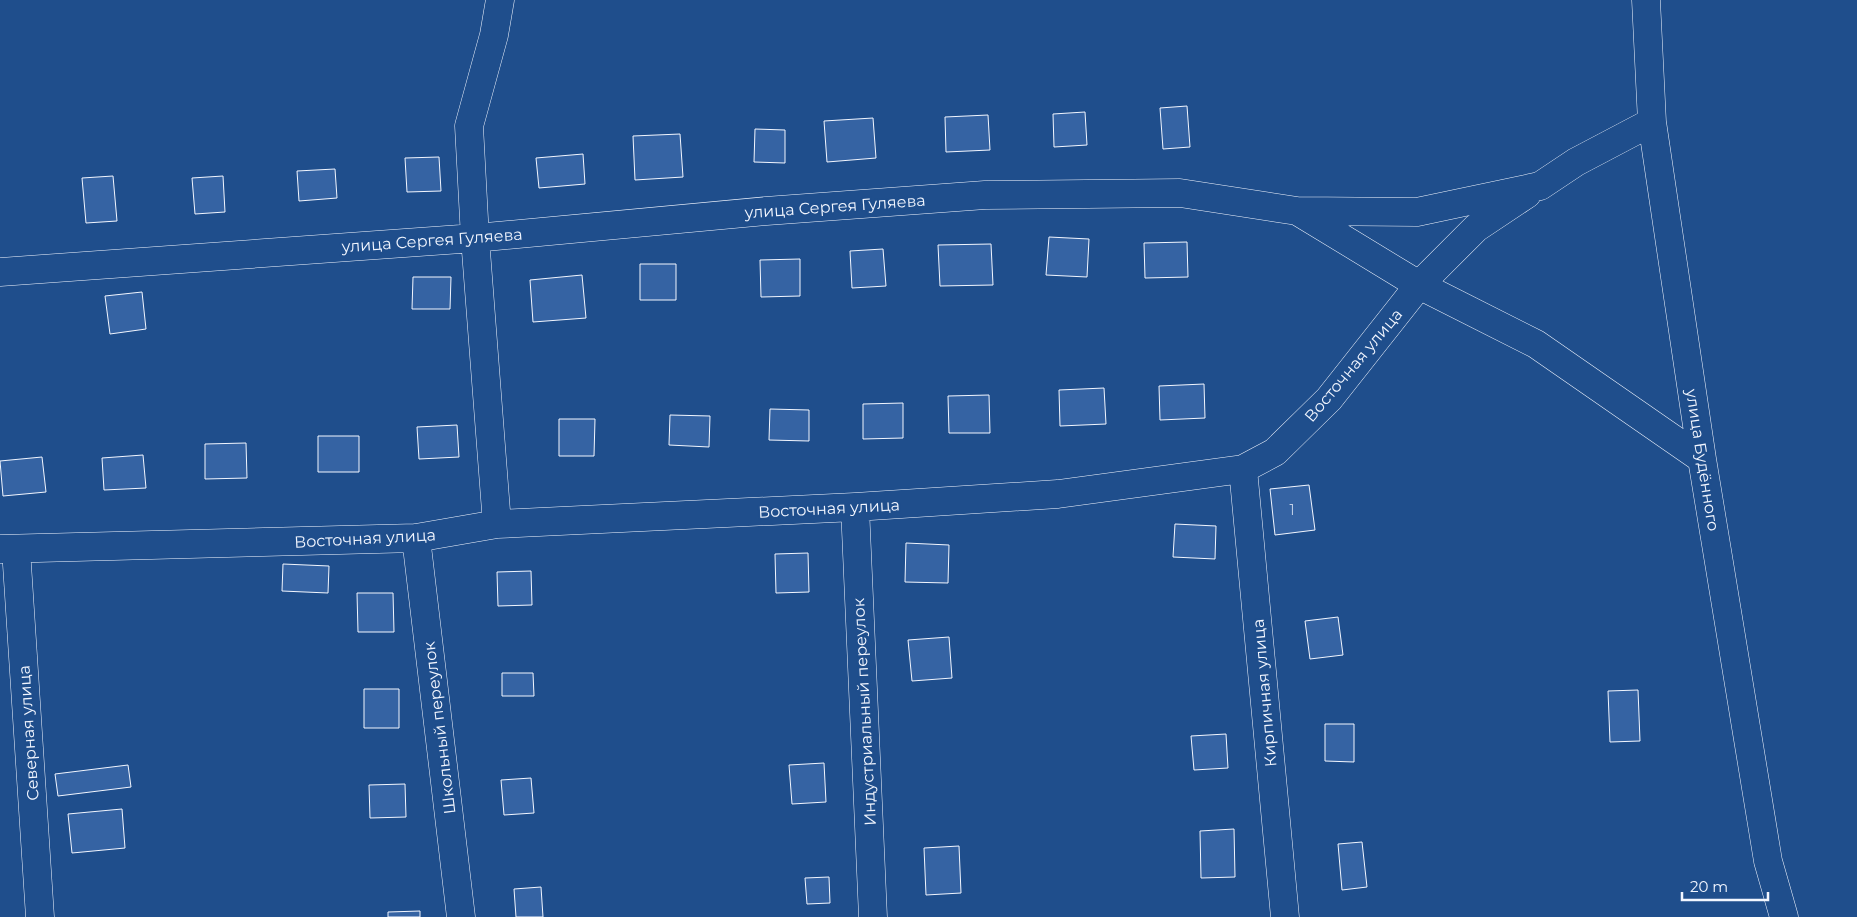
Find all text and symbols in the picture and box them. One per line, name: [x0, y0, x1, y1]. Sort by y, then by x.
street label: улица Сергея Гуляева: [743, 191, 926, 222]
street label: улица Сергея Гуляева: [340, 225, 523, 256]
street label: Восточная улица: [1300, 305, 1406, 426]
street label: улица Будённого: [1682, 387, 1723, 532]
street label: Восточная улица: [758, 495, 900, 522]
house number: 1: [1289, 501, 1295, 519]
street label: Восточная улица: [294, 525, 436, 552]
street label: Индустриальный переулок: [849, 597, 880, 826]
street label: Кирпичная улица: [1249, 618, 1280, 768]
street label: Школьный переулок: [419, 640, 460, 815]
street label: Северная улица: [14, 665, 43, 801]
scale bar: [1682, 870, 1768, 902]
text: 20 m: [1690, 877, 1728, 896]

